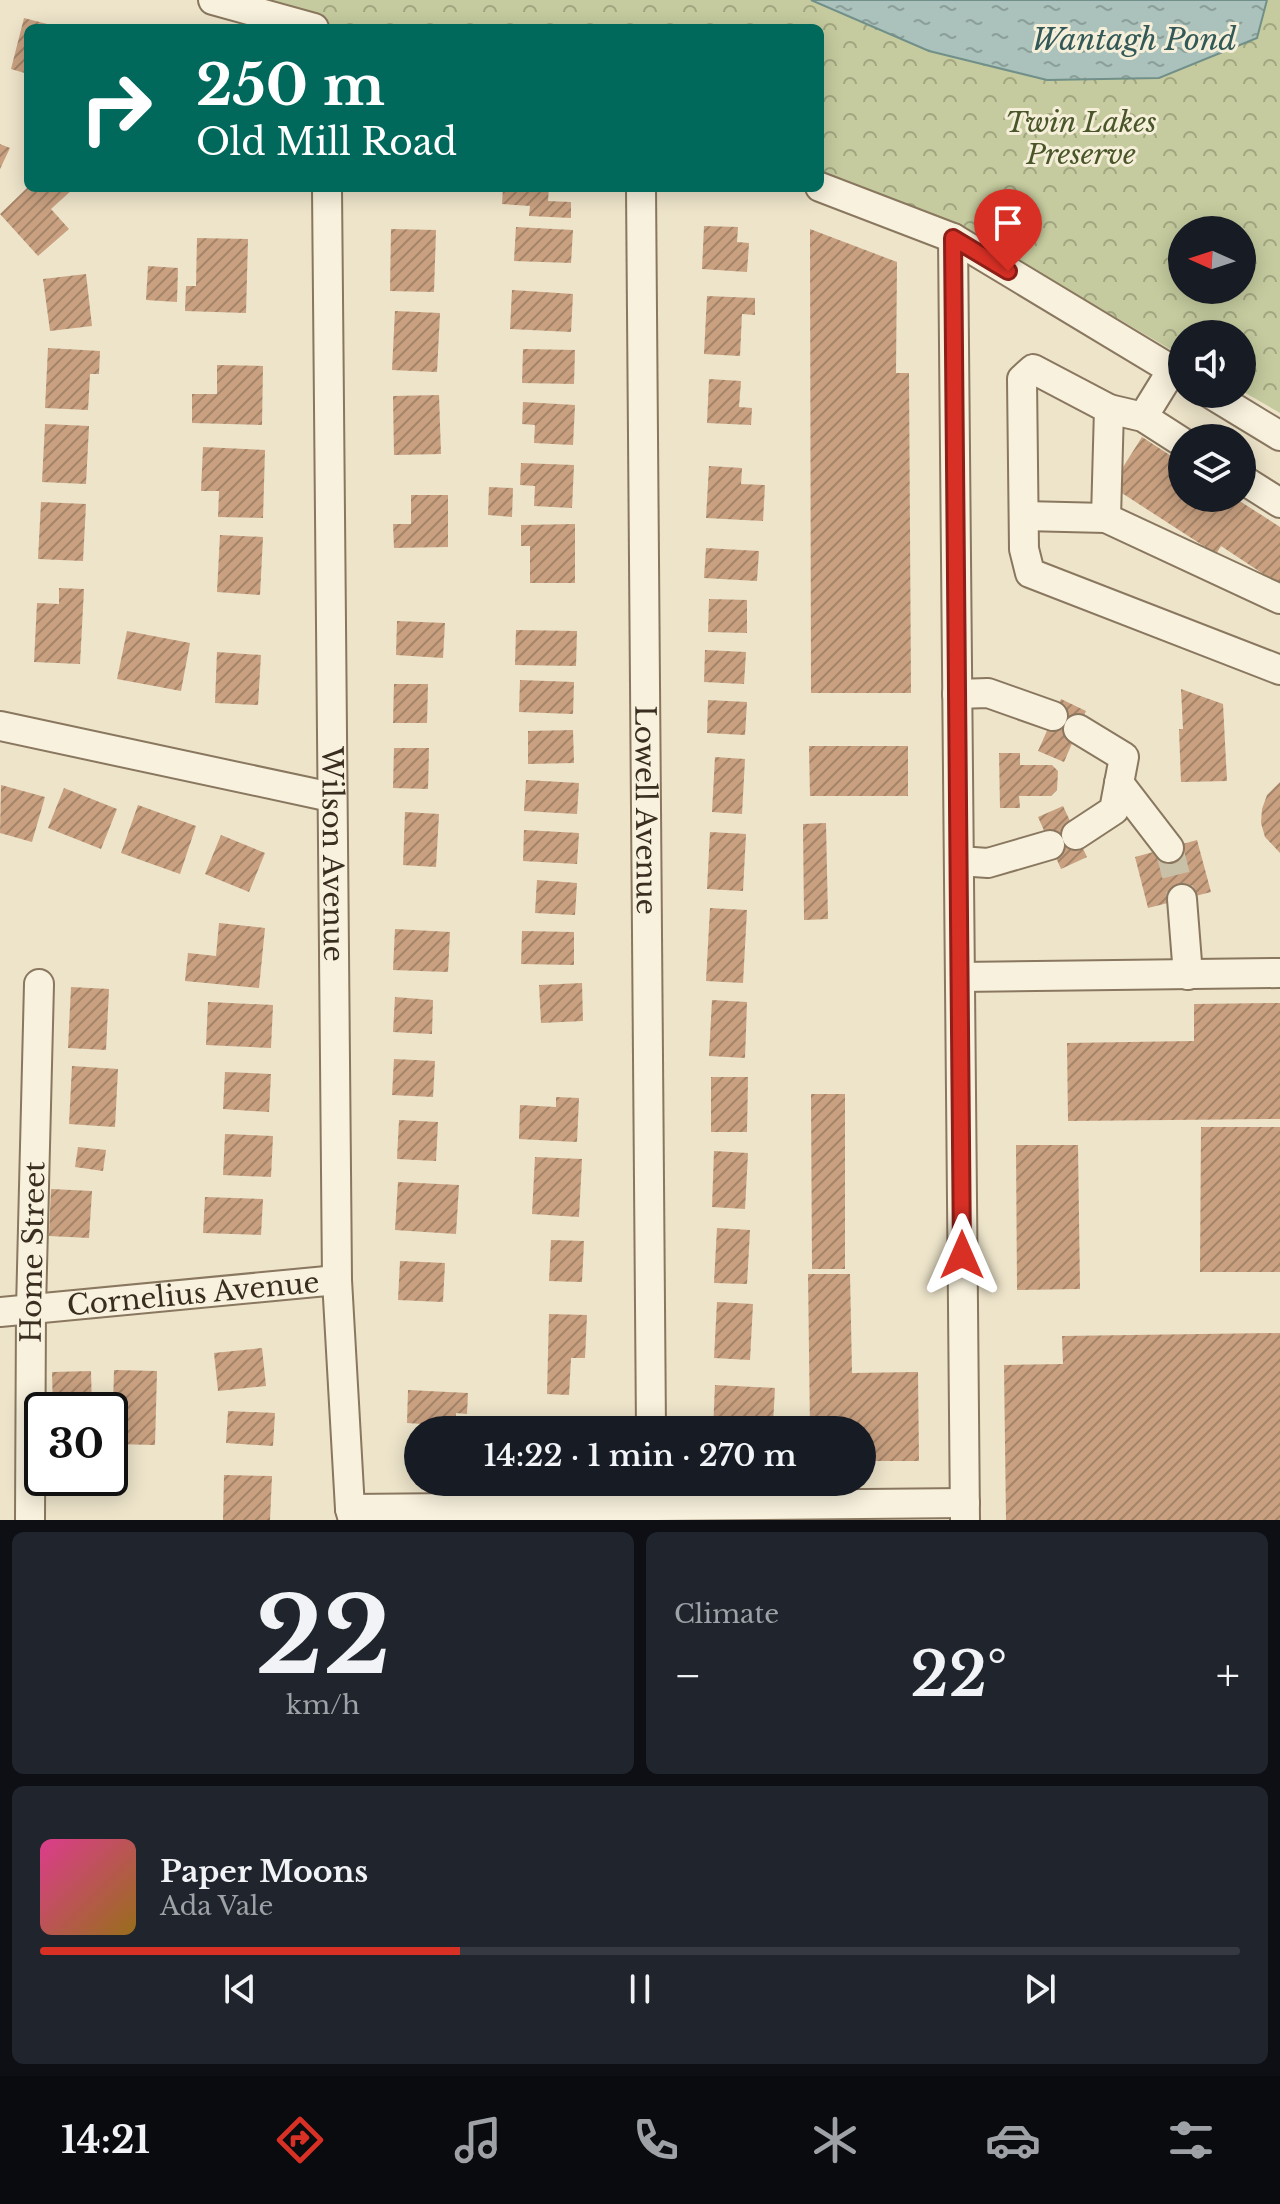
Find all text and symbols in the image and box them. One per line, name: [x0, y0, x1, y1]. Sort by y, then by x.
water label: Wantagh Pond: [1032, 21, 1236, 58]
text: 250 m: [196, 51, 385, 120]
icon: right: [64, 56, 168, 160]
park label: Twin Lakes Preserve: [1005, 105, 1157, 172]
text: Old Mill Road: [196, 120, 457, 165]
pin: [974, 189, 1042, 271]
icon: arrive: [986, 201, 1030, 245]
north arrow: [1168, 216, 1256, 304]
map controls: [1168, 216, 1256, 512]
button: sound: [1168, 320, 1256, 408]
button: layers: [1168, 424, 1256, 512]
street label: Lowell Avenue: [628, 705, 664, 915]
street label: Wilson Avenue: [315, 745, 352, 962]
street label: Home Street: [13, 1160, 52, 1343]
position arrow: [920, 1213, 1004, 1297]
street label: Cornelius Avenue: [65, 1264, 321, 1323]
speed limit sign: 30: [24, 1392, 128, 1496]
text: 14:22 · 1 min · 270 m: [483, 1437, 797, 1474]
text: 22: [255, 1572, 391, 1701]
text: Climate: [674, 1598, 779, 1630]
text: 22°: [910, 1638, 1007, 1712]
text: −: [674, 1648, 702, 1703]
text: +: [1216, 1648, 1240, 1703]
text: km/h: [286, 1689, 360, 1721]
text: Paper Moons: [160, 1853, 368, 1890]
text: Ada Vale: [160, 1890, 273, 1922]
icon: previous: [218, 1967, 262, 2011]
icon: pause: [618, 1967, 662, 2011]
icon: next: [1018, 1967, 1062, 2011]
icon: directions: [272, 2112, 328, 2168]
icon: music: [450, 2112, 506, 2168]
icon: phone: [628, 2112, 684, 2168]
icon: climate: [807, 2112, 863, 2168]
icon: car: [985, 2112, 1041, 2168]
icon: filters: [1163, 2112, 1219, 2168]
text: 14:21: [61, 2118, 150, 2163]

